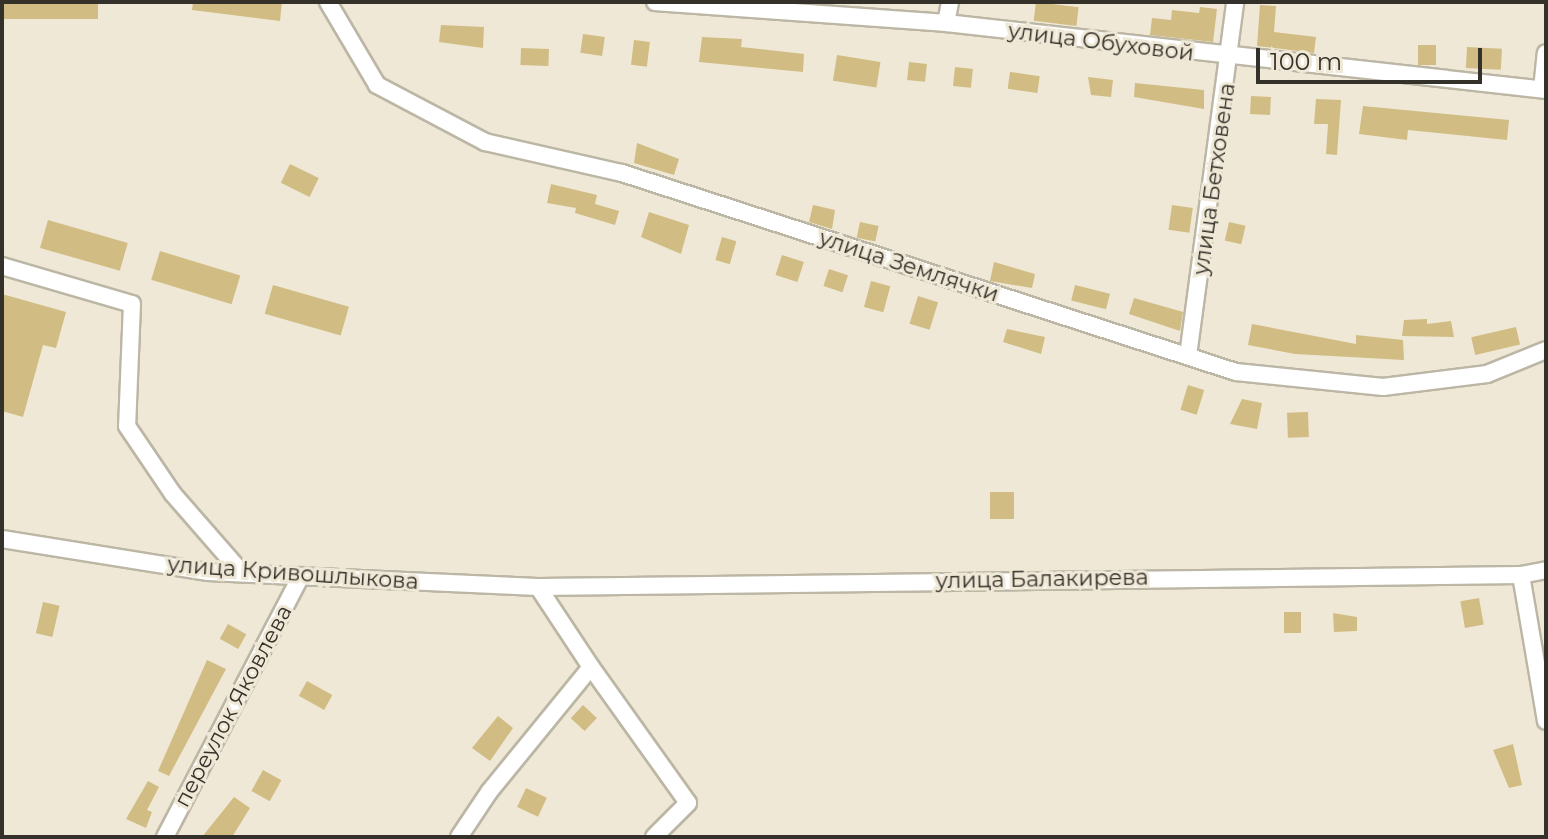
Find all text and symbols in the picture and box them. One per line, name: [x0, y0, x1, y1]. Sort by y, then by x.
street label: улица Обуховой: [1007, 18, 1195, 66]
scale bar: [1260, 32, 1486, 82]
text: 100 m: [1270, 47, 1342, 76]
street label: улица Бетховена: [1187, 81, 1241, 277]
street label: улица Землячки: [816, 224, 1002, 308]
street label: улица Кривошлыкова: [167, 551, 419, 595]
street label: улица Балакирева: [935, 564, 1149, 594]
street label: переулок Яковлева: [169, 601, 297, 811]

